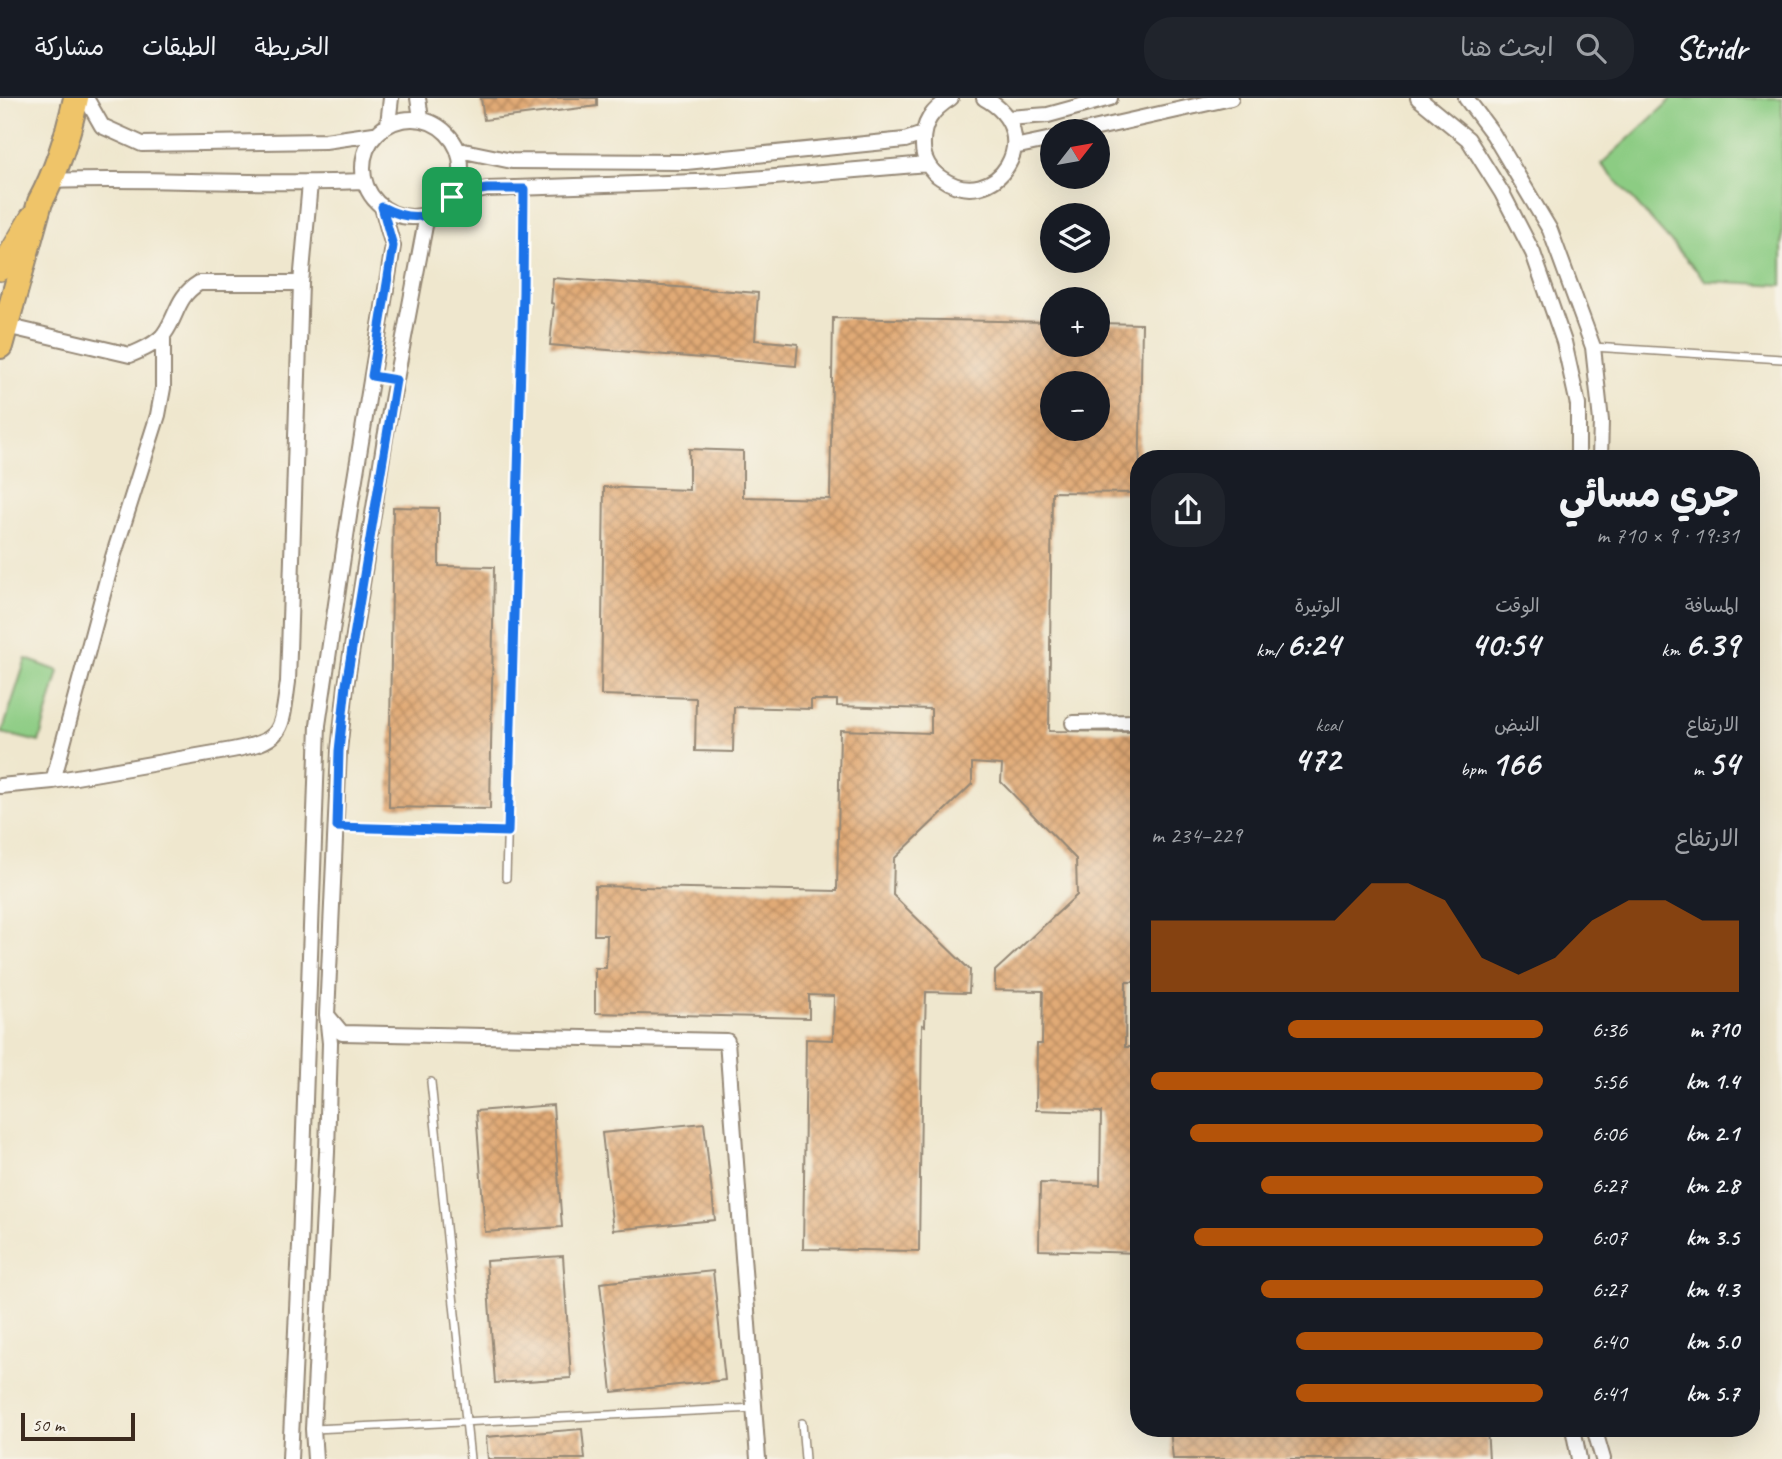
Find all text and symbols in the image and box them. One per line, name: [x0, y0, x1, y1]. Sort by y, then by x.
search box: [1144, 17, 1634, 80]
text: Stridr: [1676, 27, 1747, 69]
icon: search: [1572, 29, 1610, 67]
text: ابحث هنا: [1460, 31, 1554, 64]
text: مشاركة: [35, 32, 104, 62]
text: الطبقات: [142, 32, 217, 62]
text: الخريطة: [255, 32, 329, 62]
north arrow: [1040, 119, 1110, 189]
map controls: [1040, 119, 1110, 441]
pin: [422, 167, 482, 227]
icon: arrive: [433, 178, 471, 216]
button: layers: [1040, 203, 1110, 273]
button: +: [1040, 287, 1110, 357]
button: −: [1040, 371, 1110, 441]
text: جري مسائي: [1559, 471, 1739, 518]
button: share: [1151, 473, 1225, 547]
text: 19:31 · 9 × 710 m: [1596, 521, 1739, 550]
text: الوتيرة: [1294, 594, 1340, 618]
text: الوقت: [1495, 594, 1540, 618]
text: المسافة: [1685, 594, 1739, 618]
text: 6:24: [1285, 622, 1340, 667]
text: 40:54: [1470, 622, 1540, 667]
text: 6.39: [1685, 622, 1739, 667]
text: /km: [1256, 638, 1285, 662]
text: km: [1661, 638, 1685, 662]
text: kcal: [1315, 713, 1340, 737]
text: النبض: [1494, 713, 1540, 737]
text: الارتفاع: [1686, 713, 1739, 737]
text: 472: [1293, 737, 1340, 782]
text: 166: [1491, 741, 1540, 786]
text: 54: [1708, 741, 1739, 786]
text: bpm: [1460, 757, 1491, 781]
text: m: [1693, 757, 1708, 781]
text: 229–234 m: [1151, 821, 1242, 850]
text: الارتفاع: [1675, 824, 1739, 853]
text: 6:36: [1591, 1015, 1627, 1044]
text: 710 m: [1689, 1015, 1739, 1044]
text: 5:56: [1591, 1067, 1627, 1096]
text: 1.4 km: [1685, 1067, 1739, 1096]
text: 6:06: [1591, 1119, 1627, 1148]
text: 2.1 km: [1685, 1119, 1739, 1148]
text: 6:27: [1591, 1171, 1627, 1200]
text: 2.8 km: [1685, 1171, 1739, 1200]
text: 6:07: [1591, 1223, 1627, 1252]
text: 3.5 km: [1686, 1223, 1739, 1252]
text: 6:27: [1591, 1275, 1627, 1304]
text: 4.3 km: [1685, 1275, 1739, 1304]
text: 6:40: [1591, 1327, 1627, 1356]
text: 5.0 km: [1686, 1327, 1739, 1356]
text: 6:41: [1591, 1379, 1627, 1408]
text: 5.7 km: [1686, 1379, 1739, 1408]
scale bar: [21, 1410, 135, 1442]
text: 50 m: [32, 1413, 64, 1437]

